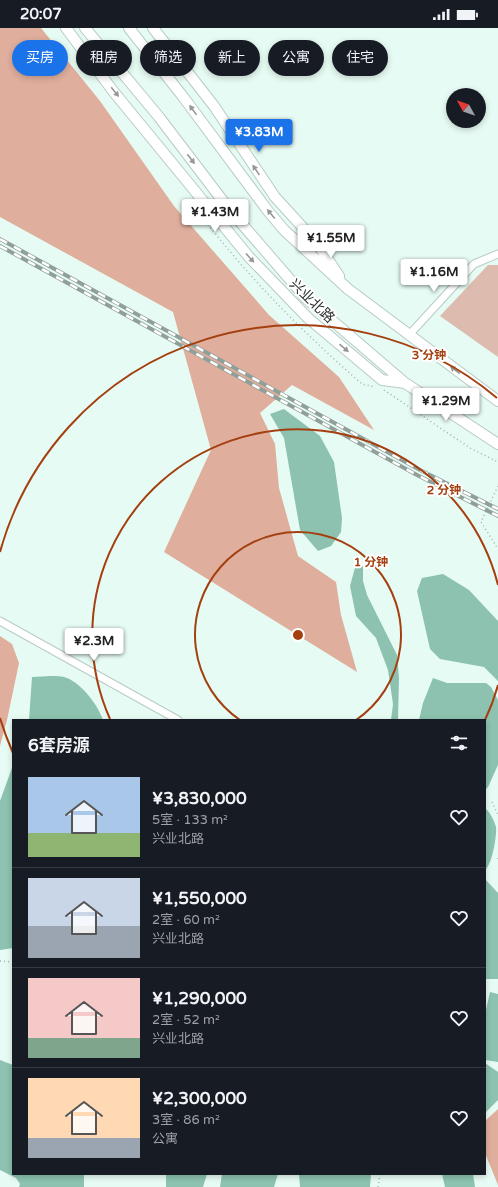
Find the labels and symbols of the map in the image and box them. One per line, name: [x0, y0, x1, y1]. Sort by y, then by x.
one-way arrow: [111, 87, 119, 98]
north arrow: [446, 88, 486, 128]
one-way arrow: [189, 104, 197, 115]
pin: ¥3.83M: [226, 119, 292, 153]
one-way arrow: [186, 154, 194, 164]
one-way arrow: [253, 164, 260, 175]
pin: ¥1.43M: [182, 199, 248, 233]
one-way arrow: [266, 209, 275, 219]
pin: ¥1.55M: [298, 225, 364, 259]
one-way arrow: [245, 253, 255, 263]
pin: ¥1.16M: [401, 259, 467, 293]
street label: 兴业北路: [286, 275, 338, 327]
one-way arrow: [338, 344, 349, 353]
text: 3 分钟: [412, 348, 446, 362]
one-way arrow: [450, 366, 461, 374]
pin: ¥1.29M: [413, 388, 479, 422]
text: 2 分钟: [427, 483, 461, 497]
text: 1 分钟: [354, 555, 388, 569]
pin: ¥2.3M: [66, 628, 122, 662]
centre of rings: [291, 628, 305, 642]

